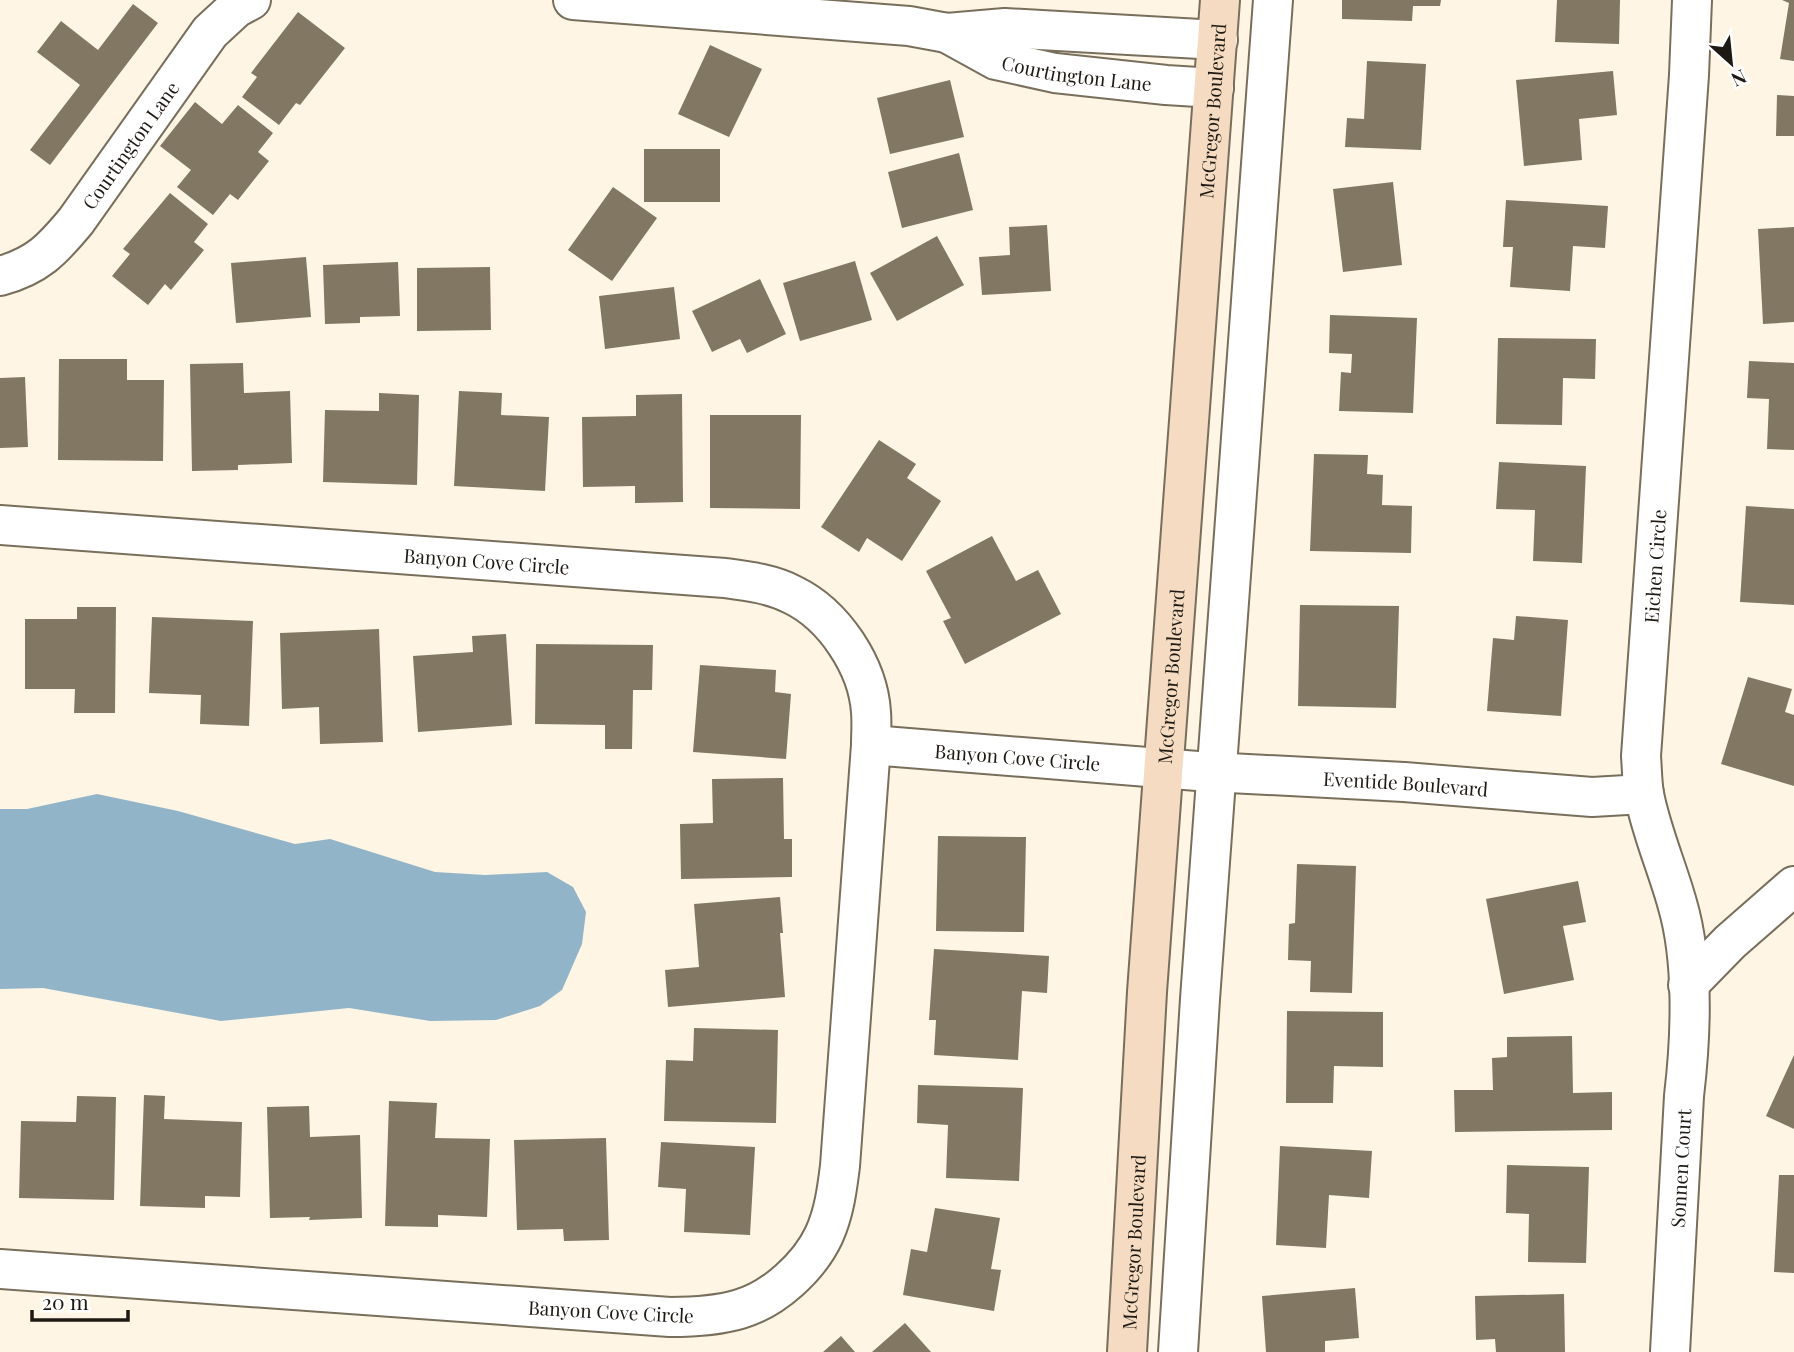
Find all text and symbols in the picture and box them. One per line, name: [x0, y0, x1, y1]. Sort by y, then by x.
street label: McGregor Boulevard: [1192, 22, 1231, 199]
north arrow: [1696, 28, 1766, 98]
street label: Courtington Lane: [999, 49, 1153, 96]
text: N: [1727, 64, 1751, 94]
street label: Courtington Lane: [76, 76, 184, 214]
street label: Eichen Circle: [1637, 508, 1671, 624]
street label: Banyon Cove Circle: [403, 542, 570, 580]
street label: McGregor Boulevard: [1151, 588, 1190, 765]
street label: Banyon Cove Circle: [934, 737, 1101, 776]
street label: Eventide Boulevard: [1322, 765, 1489, 802]
street label: Sonnen Court: [1664, 1108, 1696, 1228]
street label: McGregor Boulevard: [1115, 1154, 1151, 1330]
scale bar: [32, 1278, 128, 1322]
text: 20 m: [42, 1287, 89, 1315]
street label: Banyon Cove Circle: [527, 1294, 695, 1328]

